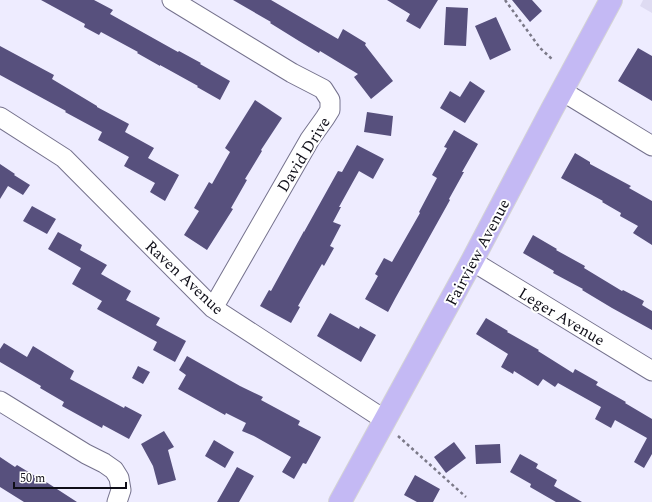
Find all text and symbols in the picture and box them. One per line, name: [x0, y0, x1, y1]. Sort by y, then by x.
street label: David Drive: [271, 112, 337, 197]
street label: Fairview Avenue: [440, 195, 516, 310]
street label: Raven Avenue: [140, 235, 229, 321]
street label: Leger Avenue: [514, 281, 609, 352]
scale bar: [14, 464, 126, 490]
text: 50 m: [20, 469, 45, 488]

